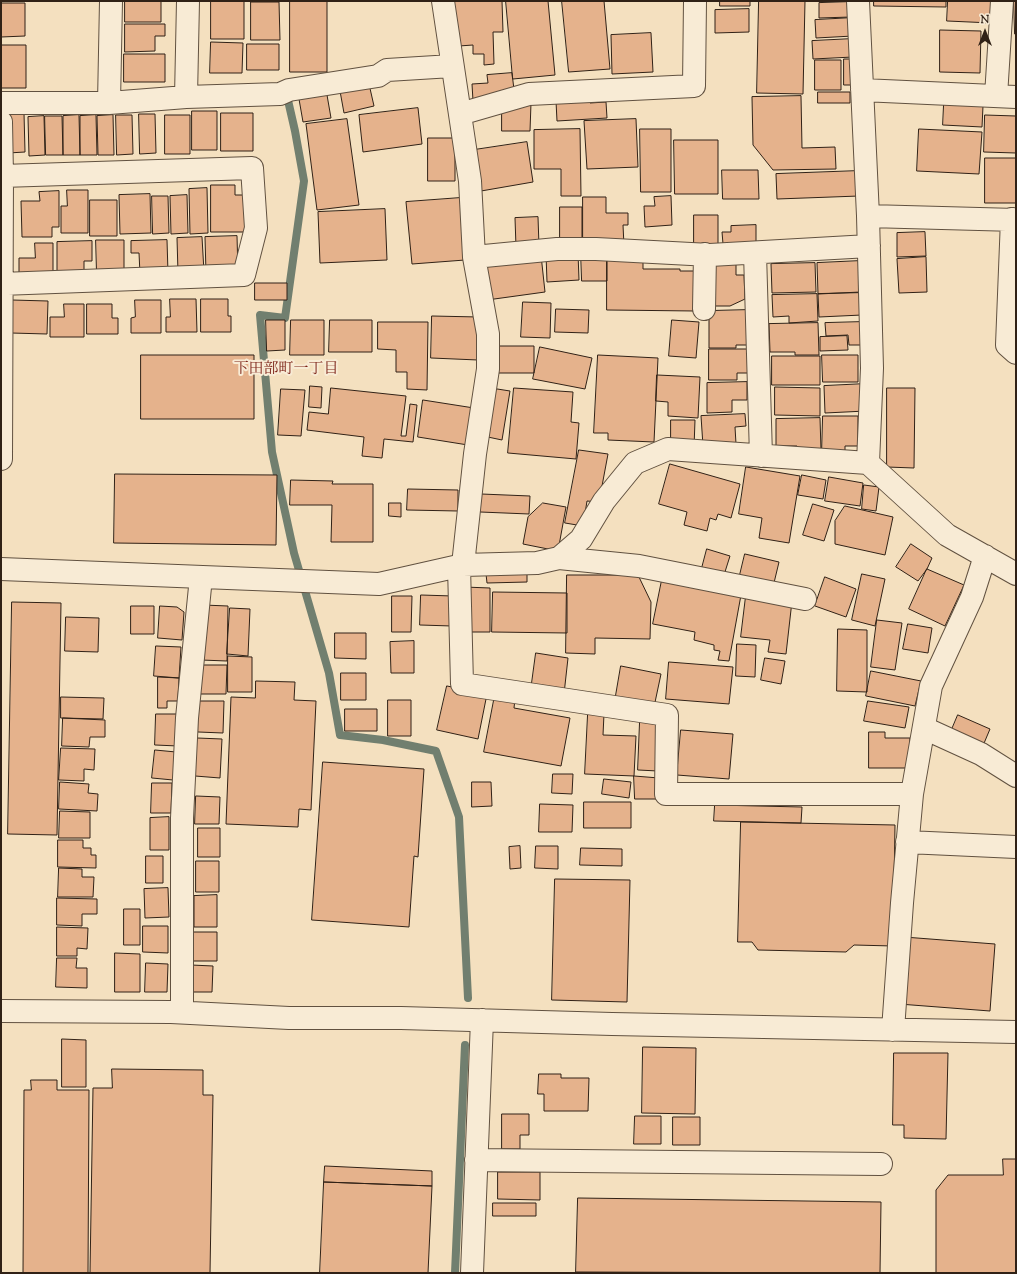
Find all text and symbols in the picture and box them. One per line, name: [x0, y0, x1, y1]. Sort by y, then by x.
north arrow: [965, 12, 1005, 52]
text: N: [981, 12, 989, 28]
district label: 下田部町一丁目: [234, 361, 338, 379]

